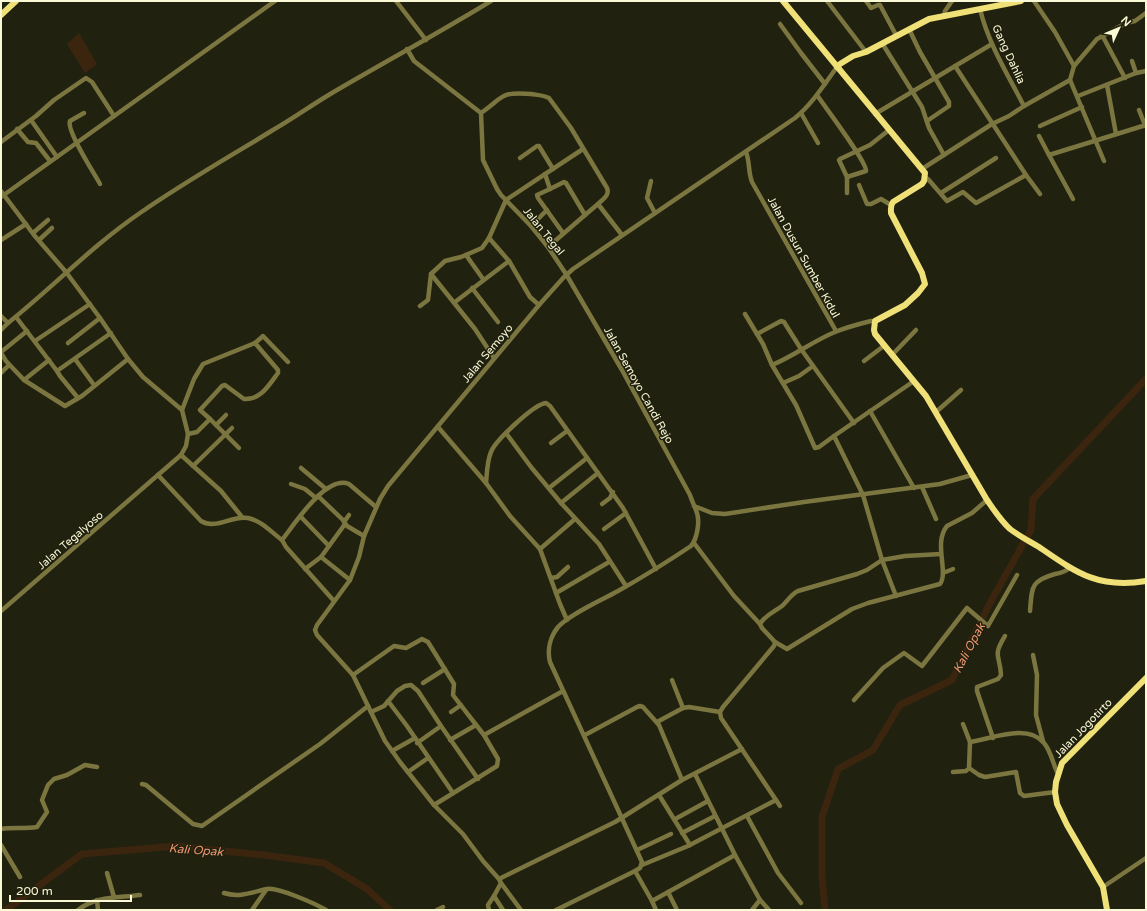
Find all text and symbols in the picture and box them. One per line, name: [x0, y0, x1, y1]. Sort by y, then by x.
north arrow: [1099, 8, 1139, 48]
text: N: [1118, 14, 1134, 29]
street label: Gang Dahlia: [989, 23, 1028, 86]
street label: Jalan Dusun Sumber Kidul: [765, 194, 842, 320]
street label: Jalan Tegal: [520, 205, 567, 258]
street label: Jalan Semoyo: [459, 321, 516, 385]
street label: Jalan Semoyo Candi Rejo: [601, 325, 676, 446]
street label: Jalan Tegalyoso: [35, 508, 106, 572]
water label: Kali Opak: [950, 619, 989, 675]
street label: Jalan Jogotirto: [1052, 696, 1115, 761]
water label: Kali Opak: [168, 841, 225, 859]
scale bar: [10, 877, 131, 903]
text: 200 m: [16, 884, 53, 898]

